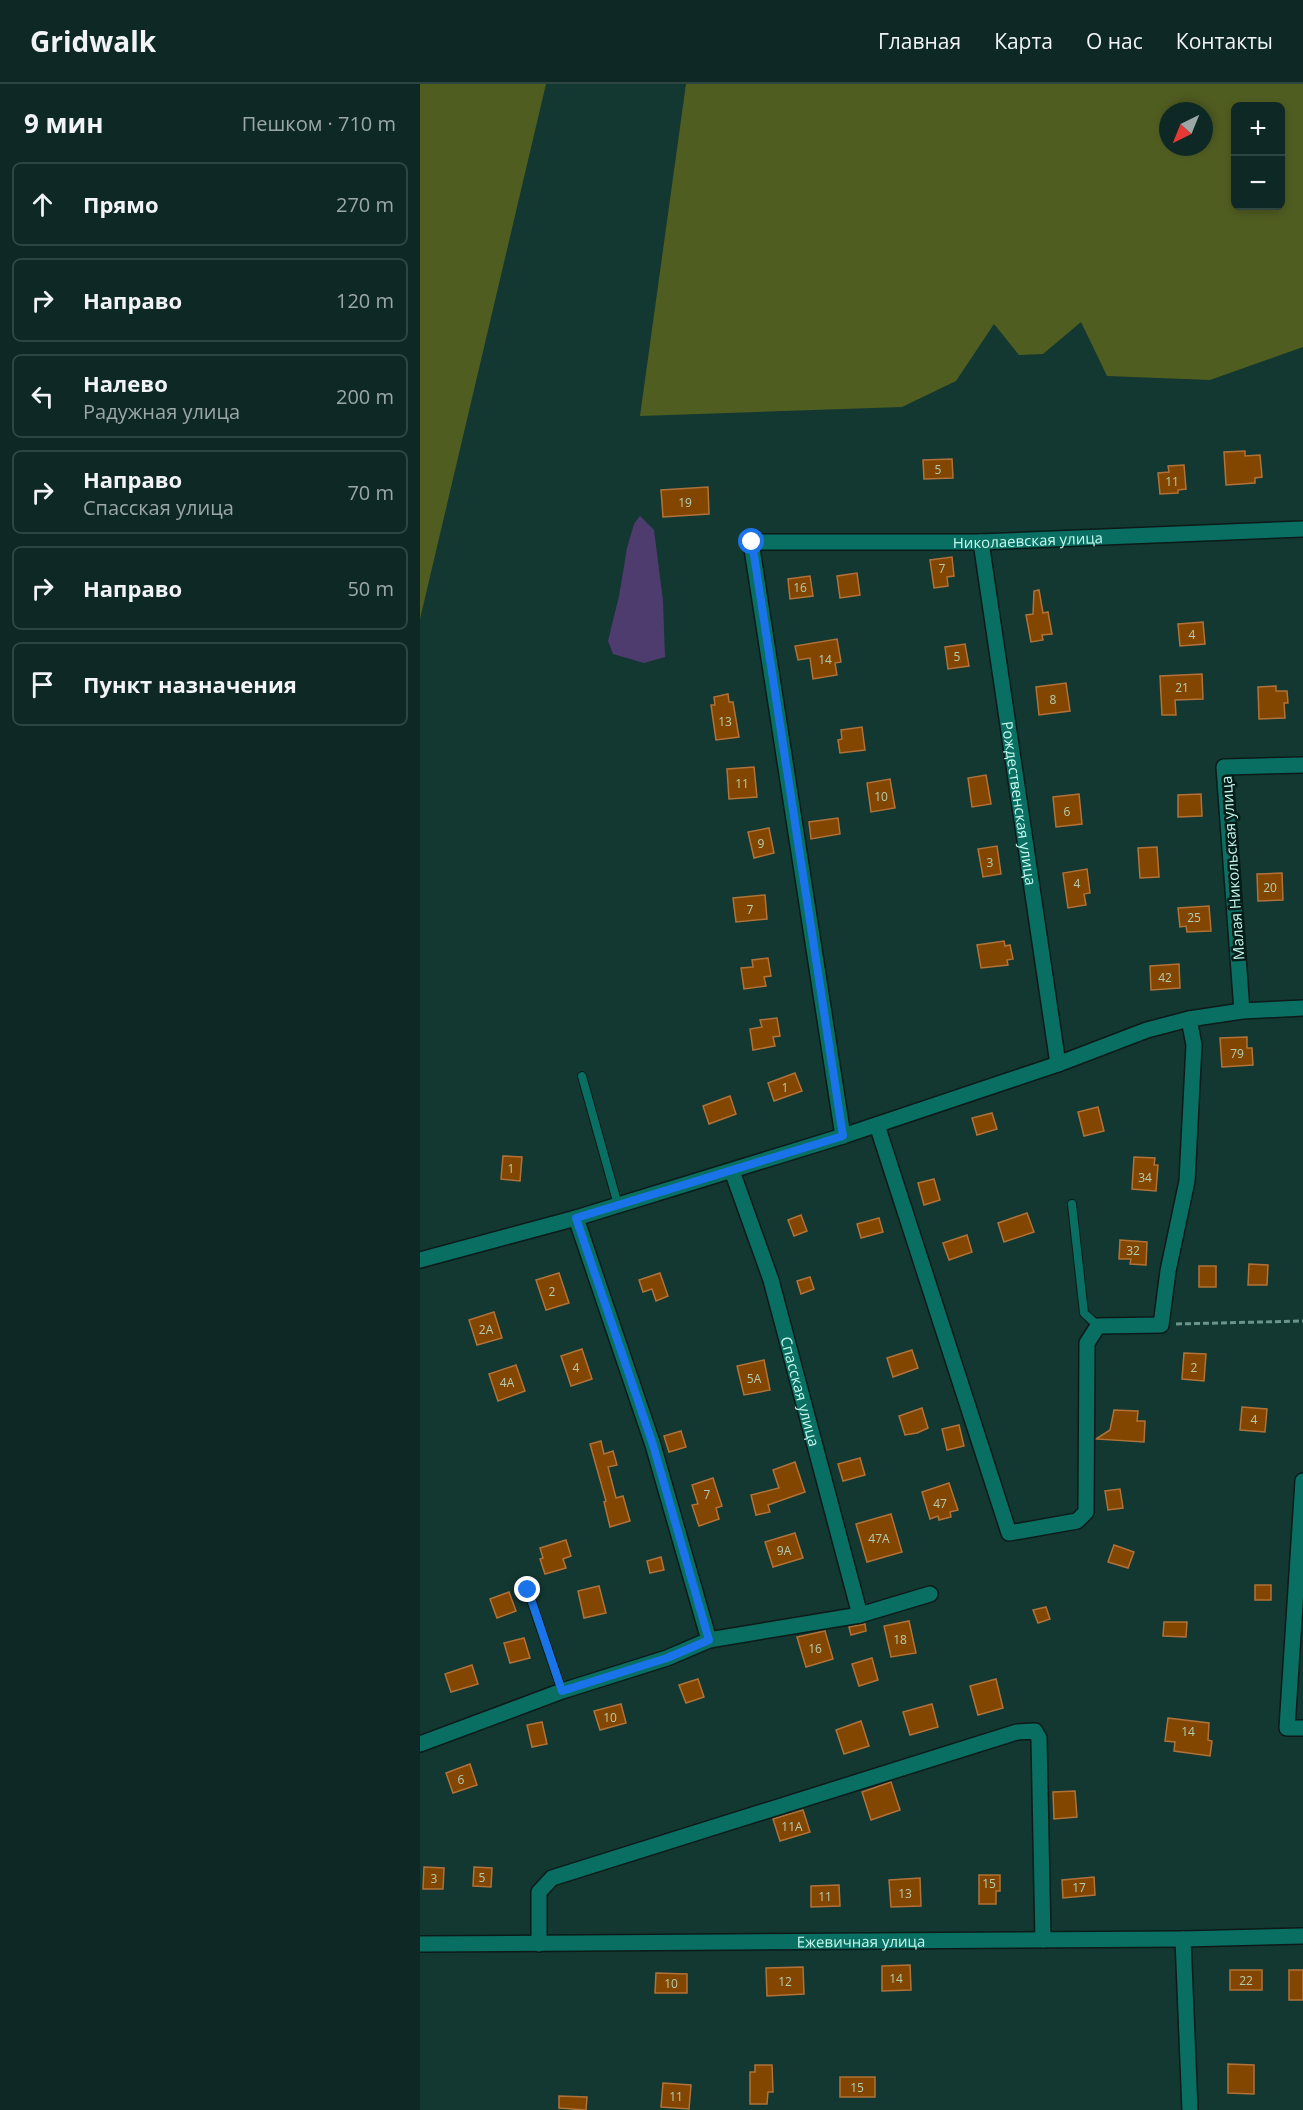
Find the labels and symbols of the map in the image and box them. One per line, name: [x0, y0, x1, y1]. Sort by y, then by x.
north arrow: [1159, 102, 1213, 156]
house number: 5: [935, 461, 942, 478]
house number: 11: [1165, 473, 1179, 490]
house number: 19: [678, 494, 692, 511]
street label: Николаевская улица: [953, 527, 1103, 552]
route start: [738, 528, 764, 554]
house number: 7: [939, 560, 946, 577]
house number: 16: [793, 579, 807, 596]
house number: 4: [1189, 626, 1196, 643]
house number: 5: [954, 648, 961, 665]
house number: 14: [818, 651, 832, 668]
house number: 21: [1175, 679, 1189, 696]
house number: 8: [1050, 691, 1057, 708]
house number: 13: [718, 713, 732, 730]
street label: Рождественская улица: [998, 720, 1042, 887]
house number: 11: [735, 775, 749, 792]
street label: Малая Никольская улица: [1216, 775, 1248, 961]
house number: 10: [874, 788, 888, 805]
house number: 6: [1064, 803, 1071, 820]
house number: 9: [758, 835, 765, 852]
house number: 3: [987, 854, 994, 871]
house number: 4: [1074, 875, 1081, 892]
house number: 20: [1263, 879, 1277, 896]
house number: 7: [747, 901, 754, 918]
house number: 25: [1187, 909, 1201, 926]
house number: 42: [1158, 969, 1172, 986]
house number: 79: [1230, 1045, 1244, 1062]
house number: 1: [782, 1079, 788, 1096]
house number: 1: [508, 1160, 514, 1177]
house number: 34: [1138, 1169, 1152, 1186]
house number: 32: [1126, 1242, 1140, 1259]
house number: 2: [549, 1283, 556, 1300]
house number: 2А: [479, 1321, 494, 1338]
street label: Спасская улица: [776, 1334, 825, 1449]
house number: 4: [573, 1359, 580, 1376]
house number: 2: [1191, 1359, 1198, 1376]
house number: 5А: [747, 1370, 762, 1387]
house number: 4А: [500, 1374, 515, 1391]
house number: 4: [1251, 1411, 1258, 1428]
house number: 7: [704, 1486, 711, 1503]
house number: 47: [933, 1495, 947, 1512]
house number: 47А: [868, 1530, 890, 1547]
house number: 9А: [777, 1542, 792, 1559]
route end: [514, 1576, 540, 1602]
house number: 18: [893, 1631, 907, 1648]
house number: 16: [808, 1640, 822, 1657]
house number: 10: [603, 1709, 617, 1726]
house number: 14: [1181, 1723, 1195, 1740]
house number: 6: [458, 1771, 465, 1788]
house number: 11А: [781, 1818, 803, 1835]
house number: 5: [479, 1869, 486, 1886]
house number: 3: [431, 1870, 438, 1887]
house number: 15: [982, 1875, 996, 1892]
house number: 17: [1072, 1879, 1086, 1896]
house number: 13: [898, 1885, 912, 1902]
house number: 11: [818, 1888, 832, 1905]
street label: Ежевичная улица: [797, 1931, 925, 1952]
house number: 14: [889, 1970, 903, 1987]
house number: 22: [1239, 1972, 1253, 1989]
house number: 12: [778, 1973, 792, 1990]
house number: 10: [664, 1975, 678, 1992]
house number: 15: [850, 2079, 864, 2096]
house number: 11: [669, 2088, 683, 2105]

